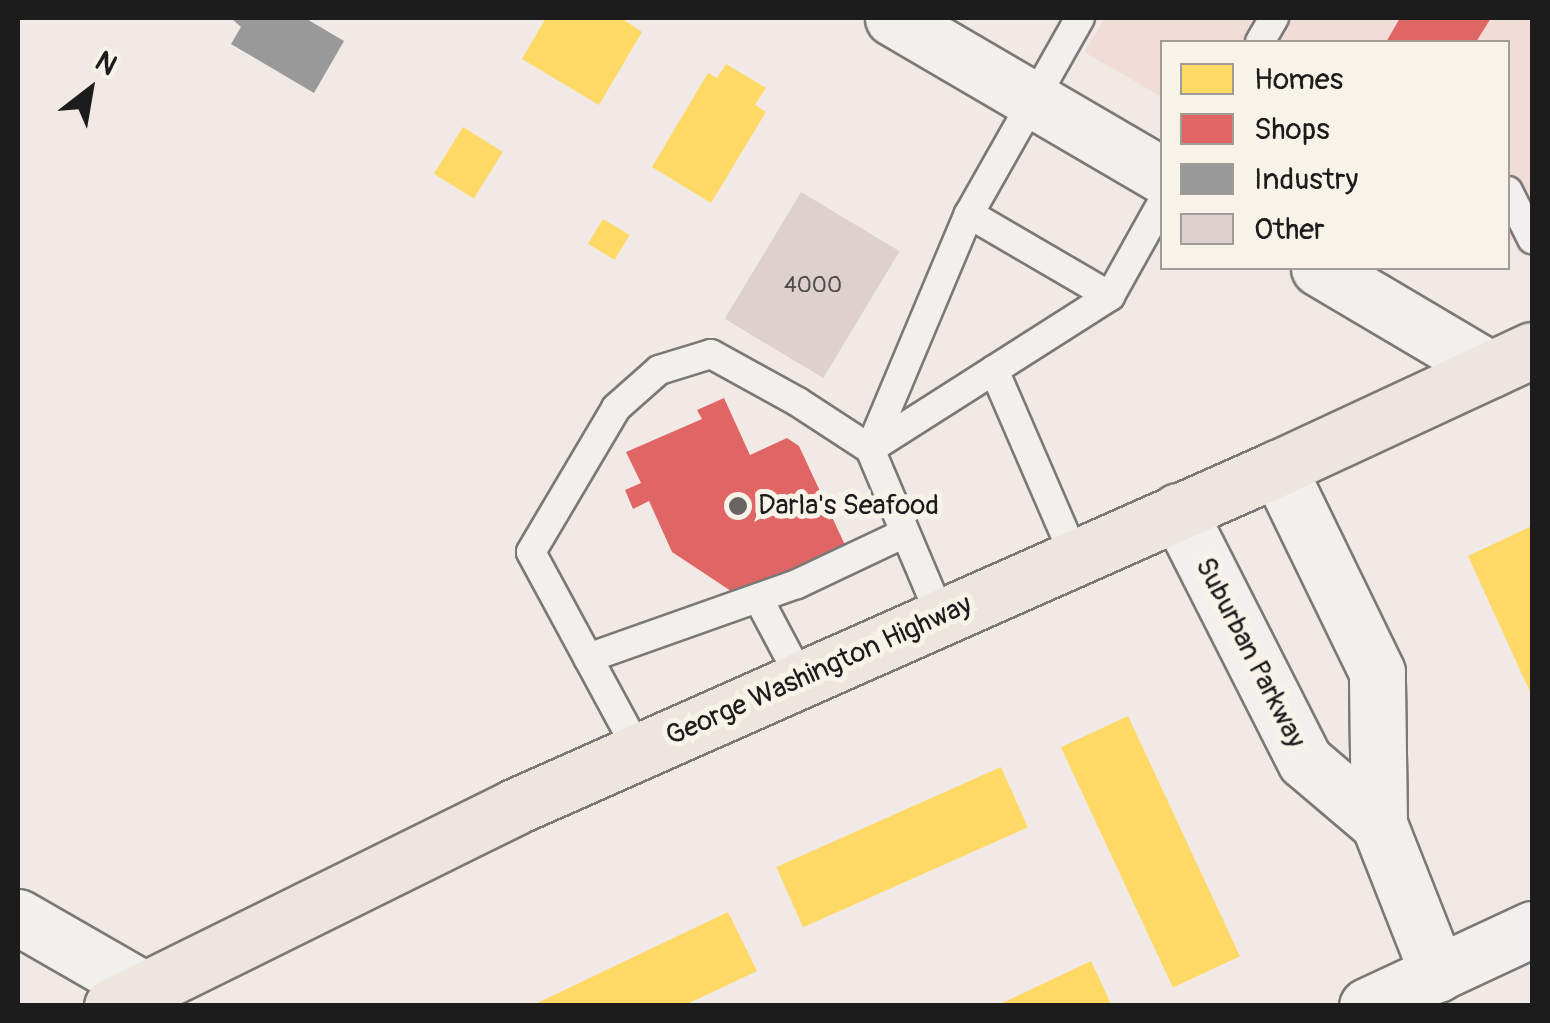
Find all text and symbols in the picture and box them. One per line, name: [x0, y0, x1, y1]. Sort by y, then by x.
north arrow: [40, 40, 140, 140]
legend: [1160, 40, 1510, 270]
text: N: [89, 44, 123, 84]
text: Homes: [1254, 61, 1343, 98]
text: Shops: [1254, 111, 1330, 148]
text: Industry: [1254, 161, 1358, 198]
text: Other: [1254, 211, 1325, 248]
house number: 4000: [784, 273, 842, 299]
place label: Darla's Seafood: [758, 489, 939, 523]
marker: Darla's Seafood: [727, 495, 749, 517]
street label: Suburban Parkway: [1188, 552, 1312, 754]
street label: George Washington Highway: [661, 588, 977, 754]

